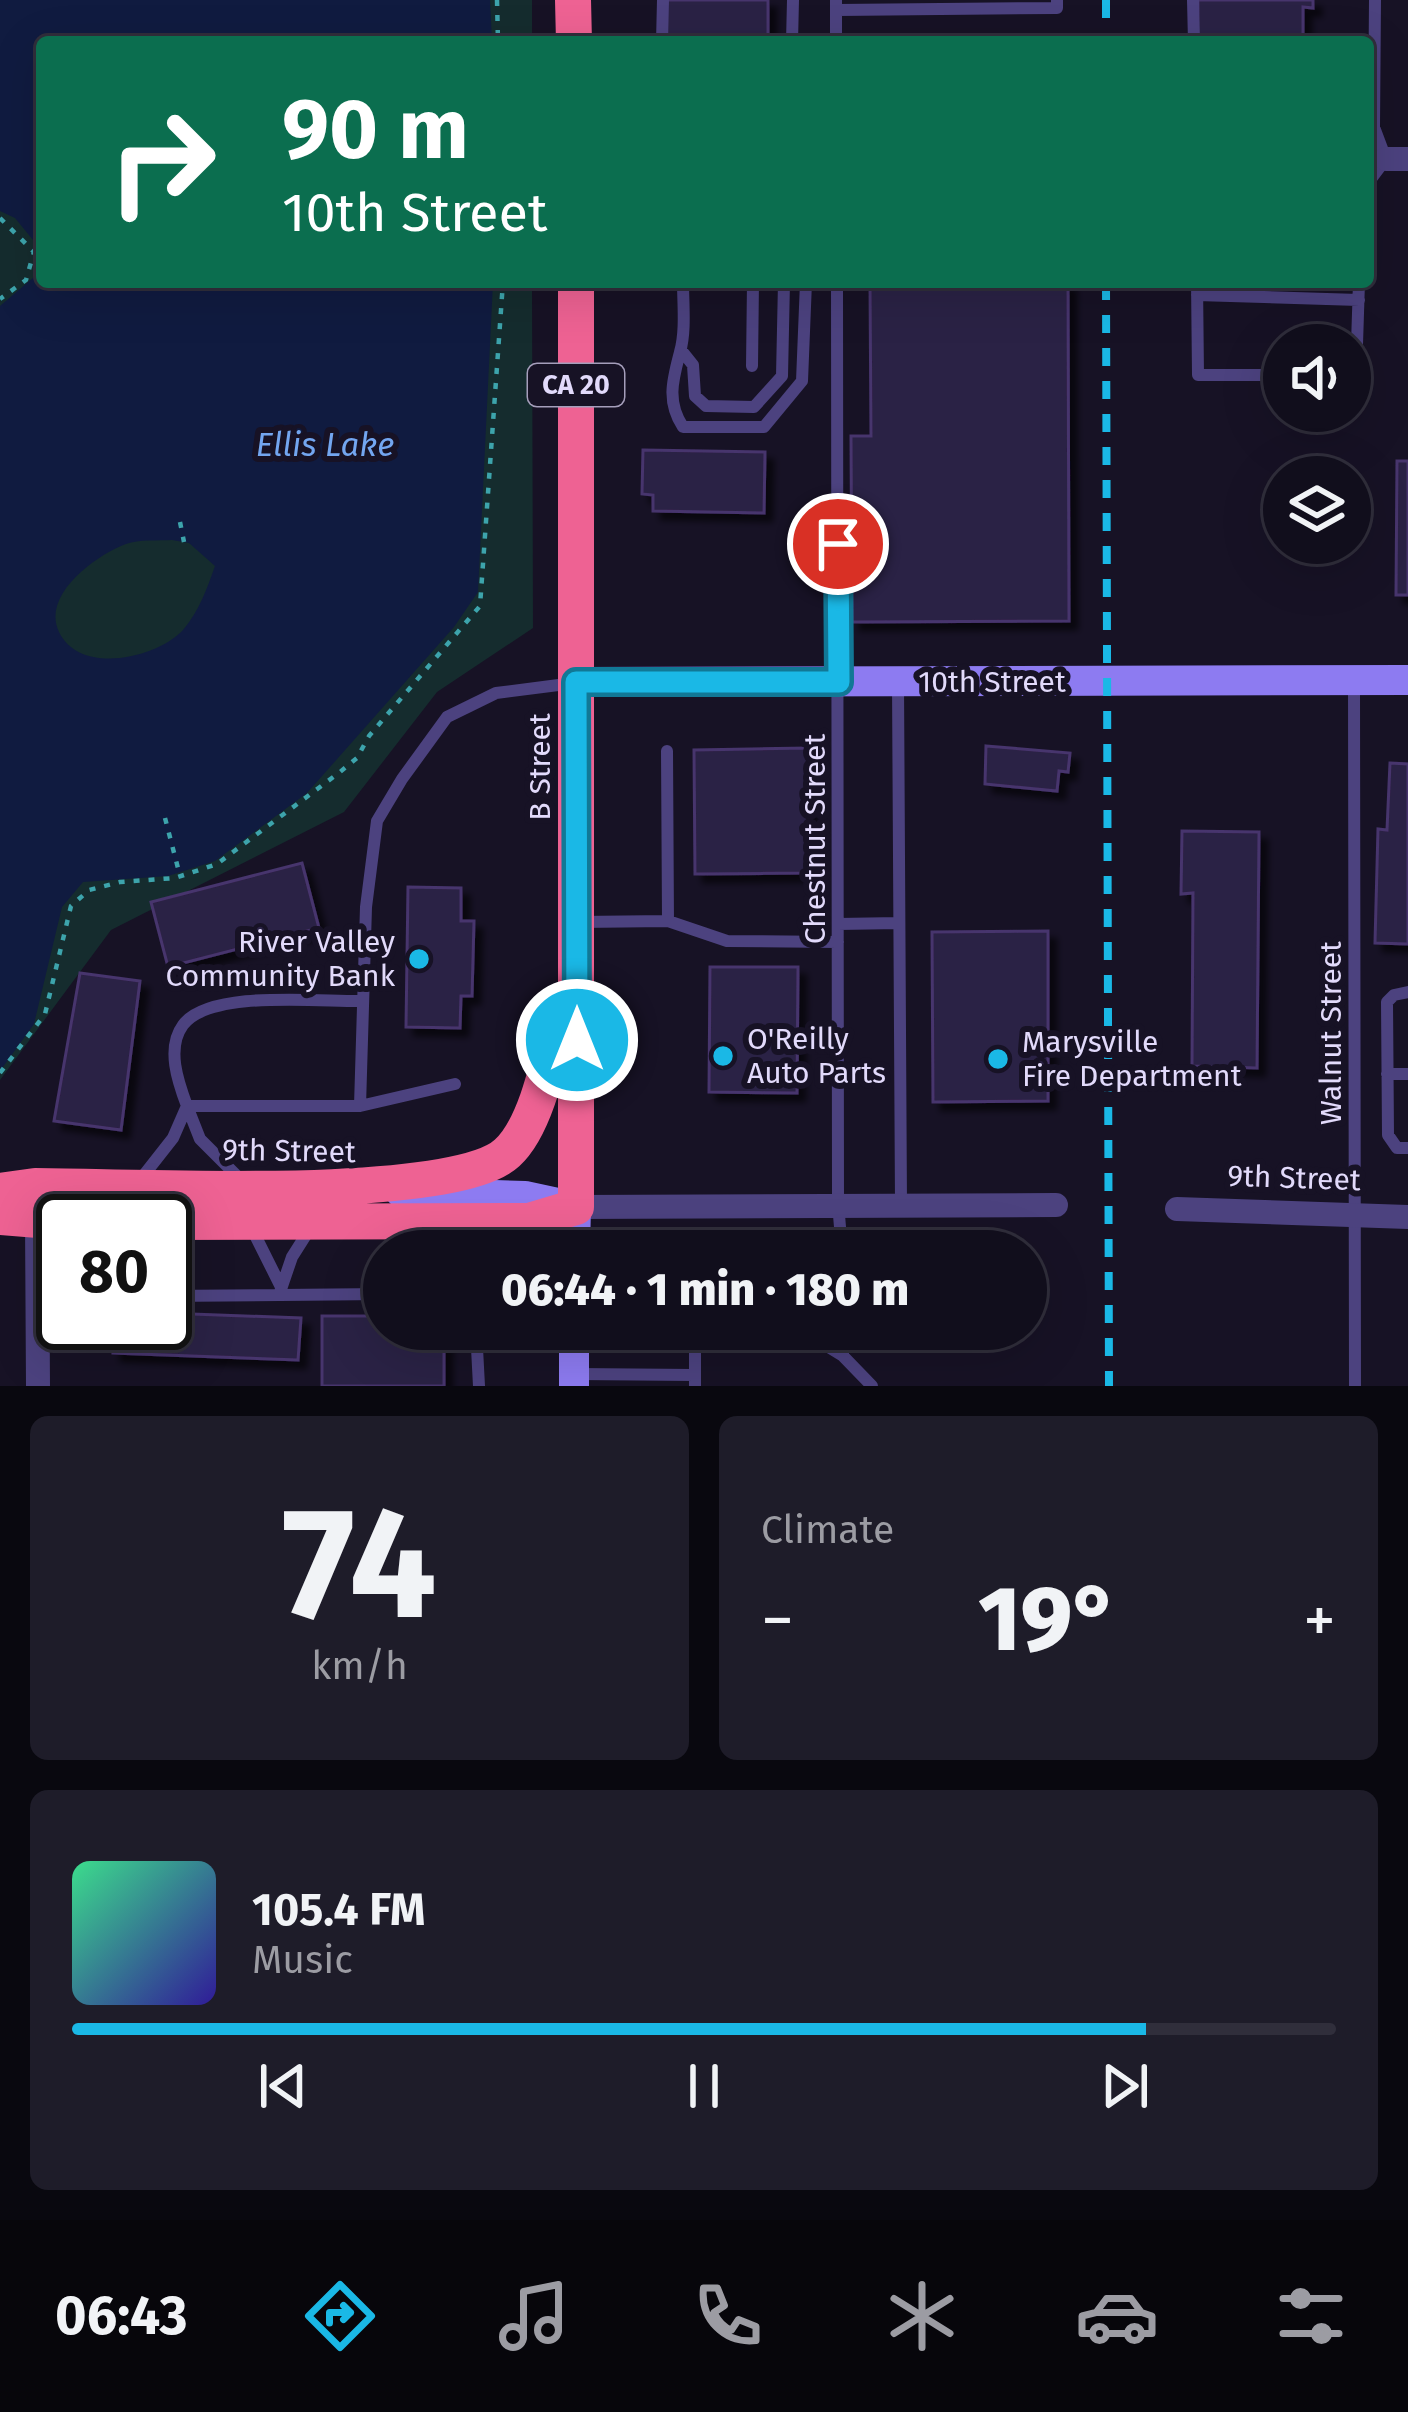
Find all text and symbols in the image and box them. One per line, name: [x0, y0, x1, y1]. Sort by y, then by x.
text: 90 m: [282, 79, 469, 180]
icon: right: [84, 84, 240, 240]
text: 10th Street: [282, 181, 547, 245]
map controls: [1263, 324, 1371, 564]
button: sound: [1263, 324, 1371, 432]
road number: CA 20: [528, 364, 624, 406]
water label: Ellis Lake: [256, 425, 394, 465]
button: layers: [1263, 456, 1371, 564]
pin: [787, 493, 889, 595]
icon: arrive: [805, 511, 871, 577]
street label: 10th Street: [918, 664, 1066, 700]
street label: B Street: [522, 713, 558, 821]
street label: Chestnut Street: [797, 734, 833, 944]
place label: River Valley Community Bank: [165, 924, 396, 994]
street label: Walnut Street: [1313, 941, 1349, 1125]
marker: River Valley Community Bank: [406, 946, 432, 972]
position arrow: [514, 977, 640, 1103]
place label: O'Reilly Auto Parts: [747, 1021, 886, 1091]
place label: Marysville Fire Department: [1022, 1024, 1242, 1094]
marker: O'Reilly Auto Parts: [710, 1043, 736, 1069]
marker: Marysville Fire Department: [985, 1046, 1011, 1072]
street label: 9th Street: [222, 1132, 356, 1170]
street label: 9th Street: [1227, 1158, 1362, 1198]
speed limit sign: 80: [36, 1194, 192, 1350]
text: 06:44 · 1 min · 180 m: [501, 1263, 909, 1317]
text: 74: [282, 1471, 437, 1658]
text: Climate: [761, 1507, 894, 1553]
text: 19°: [978, 1566, 1119, 1674]
text: −: [761, 1581, 794, 1660]
text: +: [1303, 1581, 1336, 1660]
text: km/h: [311, 1643, 408, 1689]
text: 105.4 FM: [252, 1883, 425, 1937]
text: Music: [252, 1937, 353, 1983]
icon: previous: [250, 2053, 316, 2119]
icon: pause: [671, 2053, 737, 2119]
icon: next: [1092, 2053, 1158, 2119]
icon: directions: [298, 2274, 382, 2358]
icon: music: [492, 2274, 576, 2358]
icon: phone: [686, 2274, 770, 2358]
icon: climate: [880, 2274, 964, 2358]
icon: car: [1075, 2274, 1159, 2358]
icon: filters: [1269, 2274, 1353, 2358]
text: 06:43: [55, 2284, 188, 2348]

